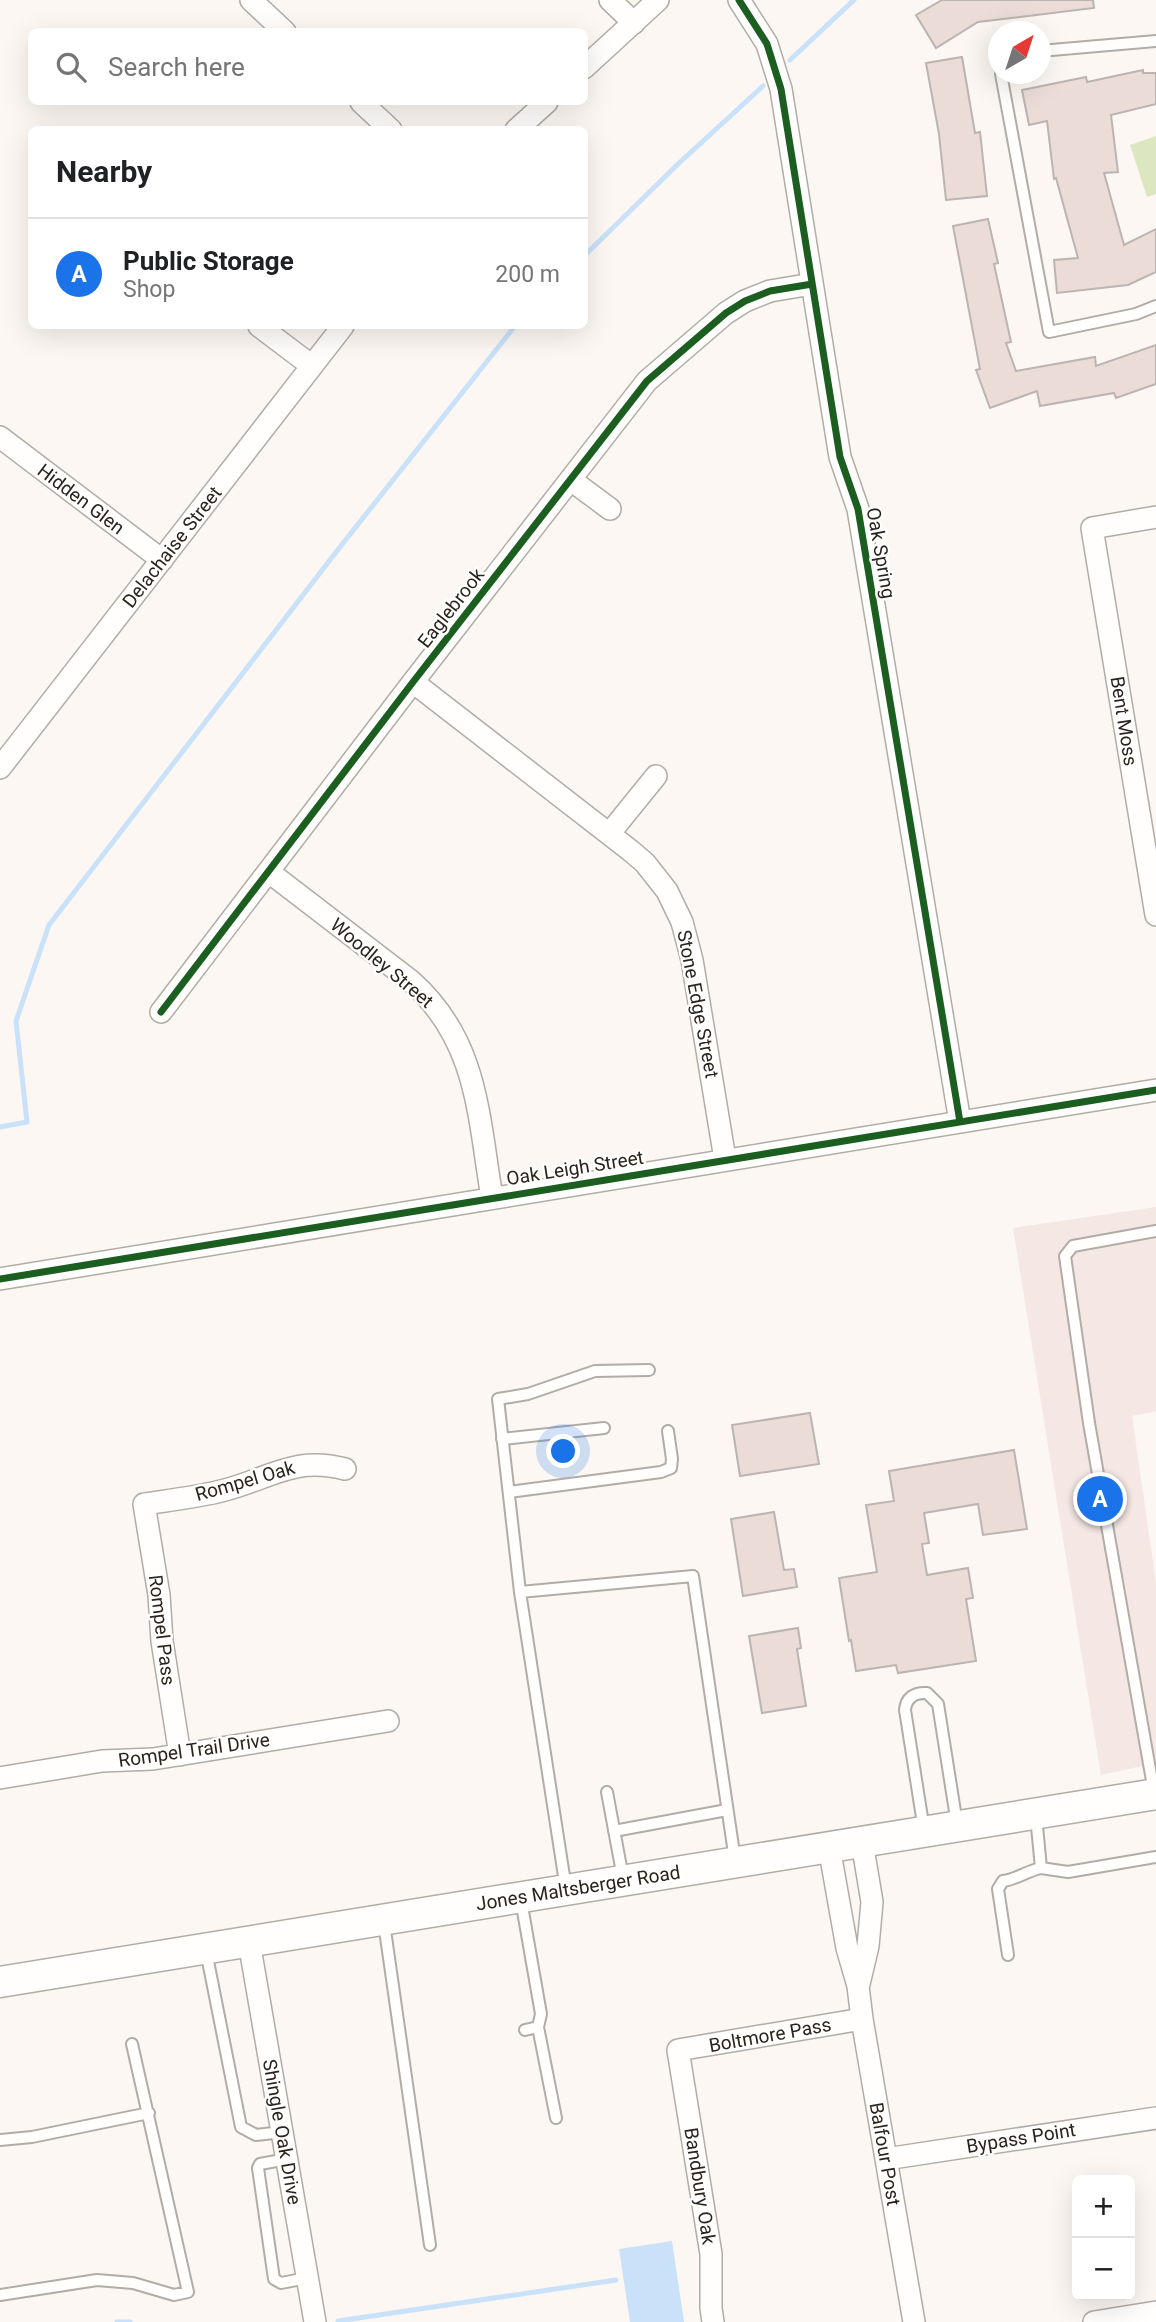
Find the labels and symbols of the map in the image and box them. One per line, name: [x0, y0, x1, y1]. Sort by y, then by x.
north arrow: [988, 21, 1051, 84]
street label: Hidden Glen: [33, 459, 129, 539]
street label: Delachaise Street: [118, 482, 226, 612]
street label: Oak Spring: [862, 506, 900, 600]
street label: Eaglebrook: [413, 563, 489, 652]
street label: Bent Moss: [1106, 675, 1142, 767]
street label: Woodley Street: [326, 913, 438, 1013]
street label: Stone Edge Street: [672, 928, 724, 1080]
street label: Oak Leigh Street: [505, 1146, 645, 1190]
your location: [546, 1434, 580, 1468]
street label: Rompel Oak: [193, 1456, 298, 1506]
pin: A: [1077, 1473, 1123, 1525]
street label: Rompel Pass: [144, 1573, 180, 1687]
street label: Rompel Trail Drive: [117, 1728, 271, 1772]
street label: Jones Maltsberger Road: [474, 1860, 682, 1916]
street label: Boltmore Pass: [707, 2013, 833, 2057]
street label: Shingle Oak Drive: [258, 2057, 306, 2207]
street label: Balfour Post: [865, 2101, 905, 2207]
street label: Bypass Point: [965, 2118, 1077, 2158]
street label: Bandbury Oak: [679, 2126, 721, 2246]

